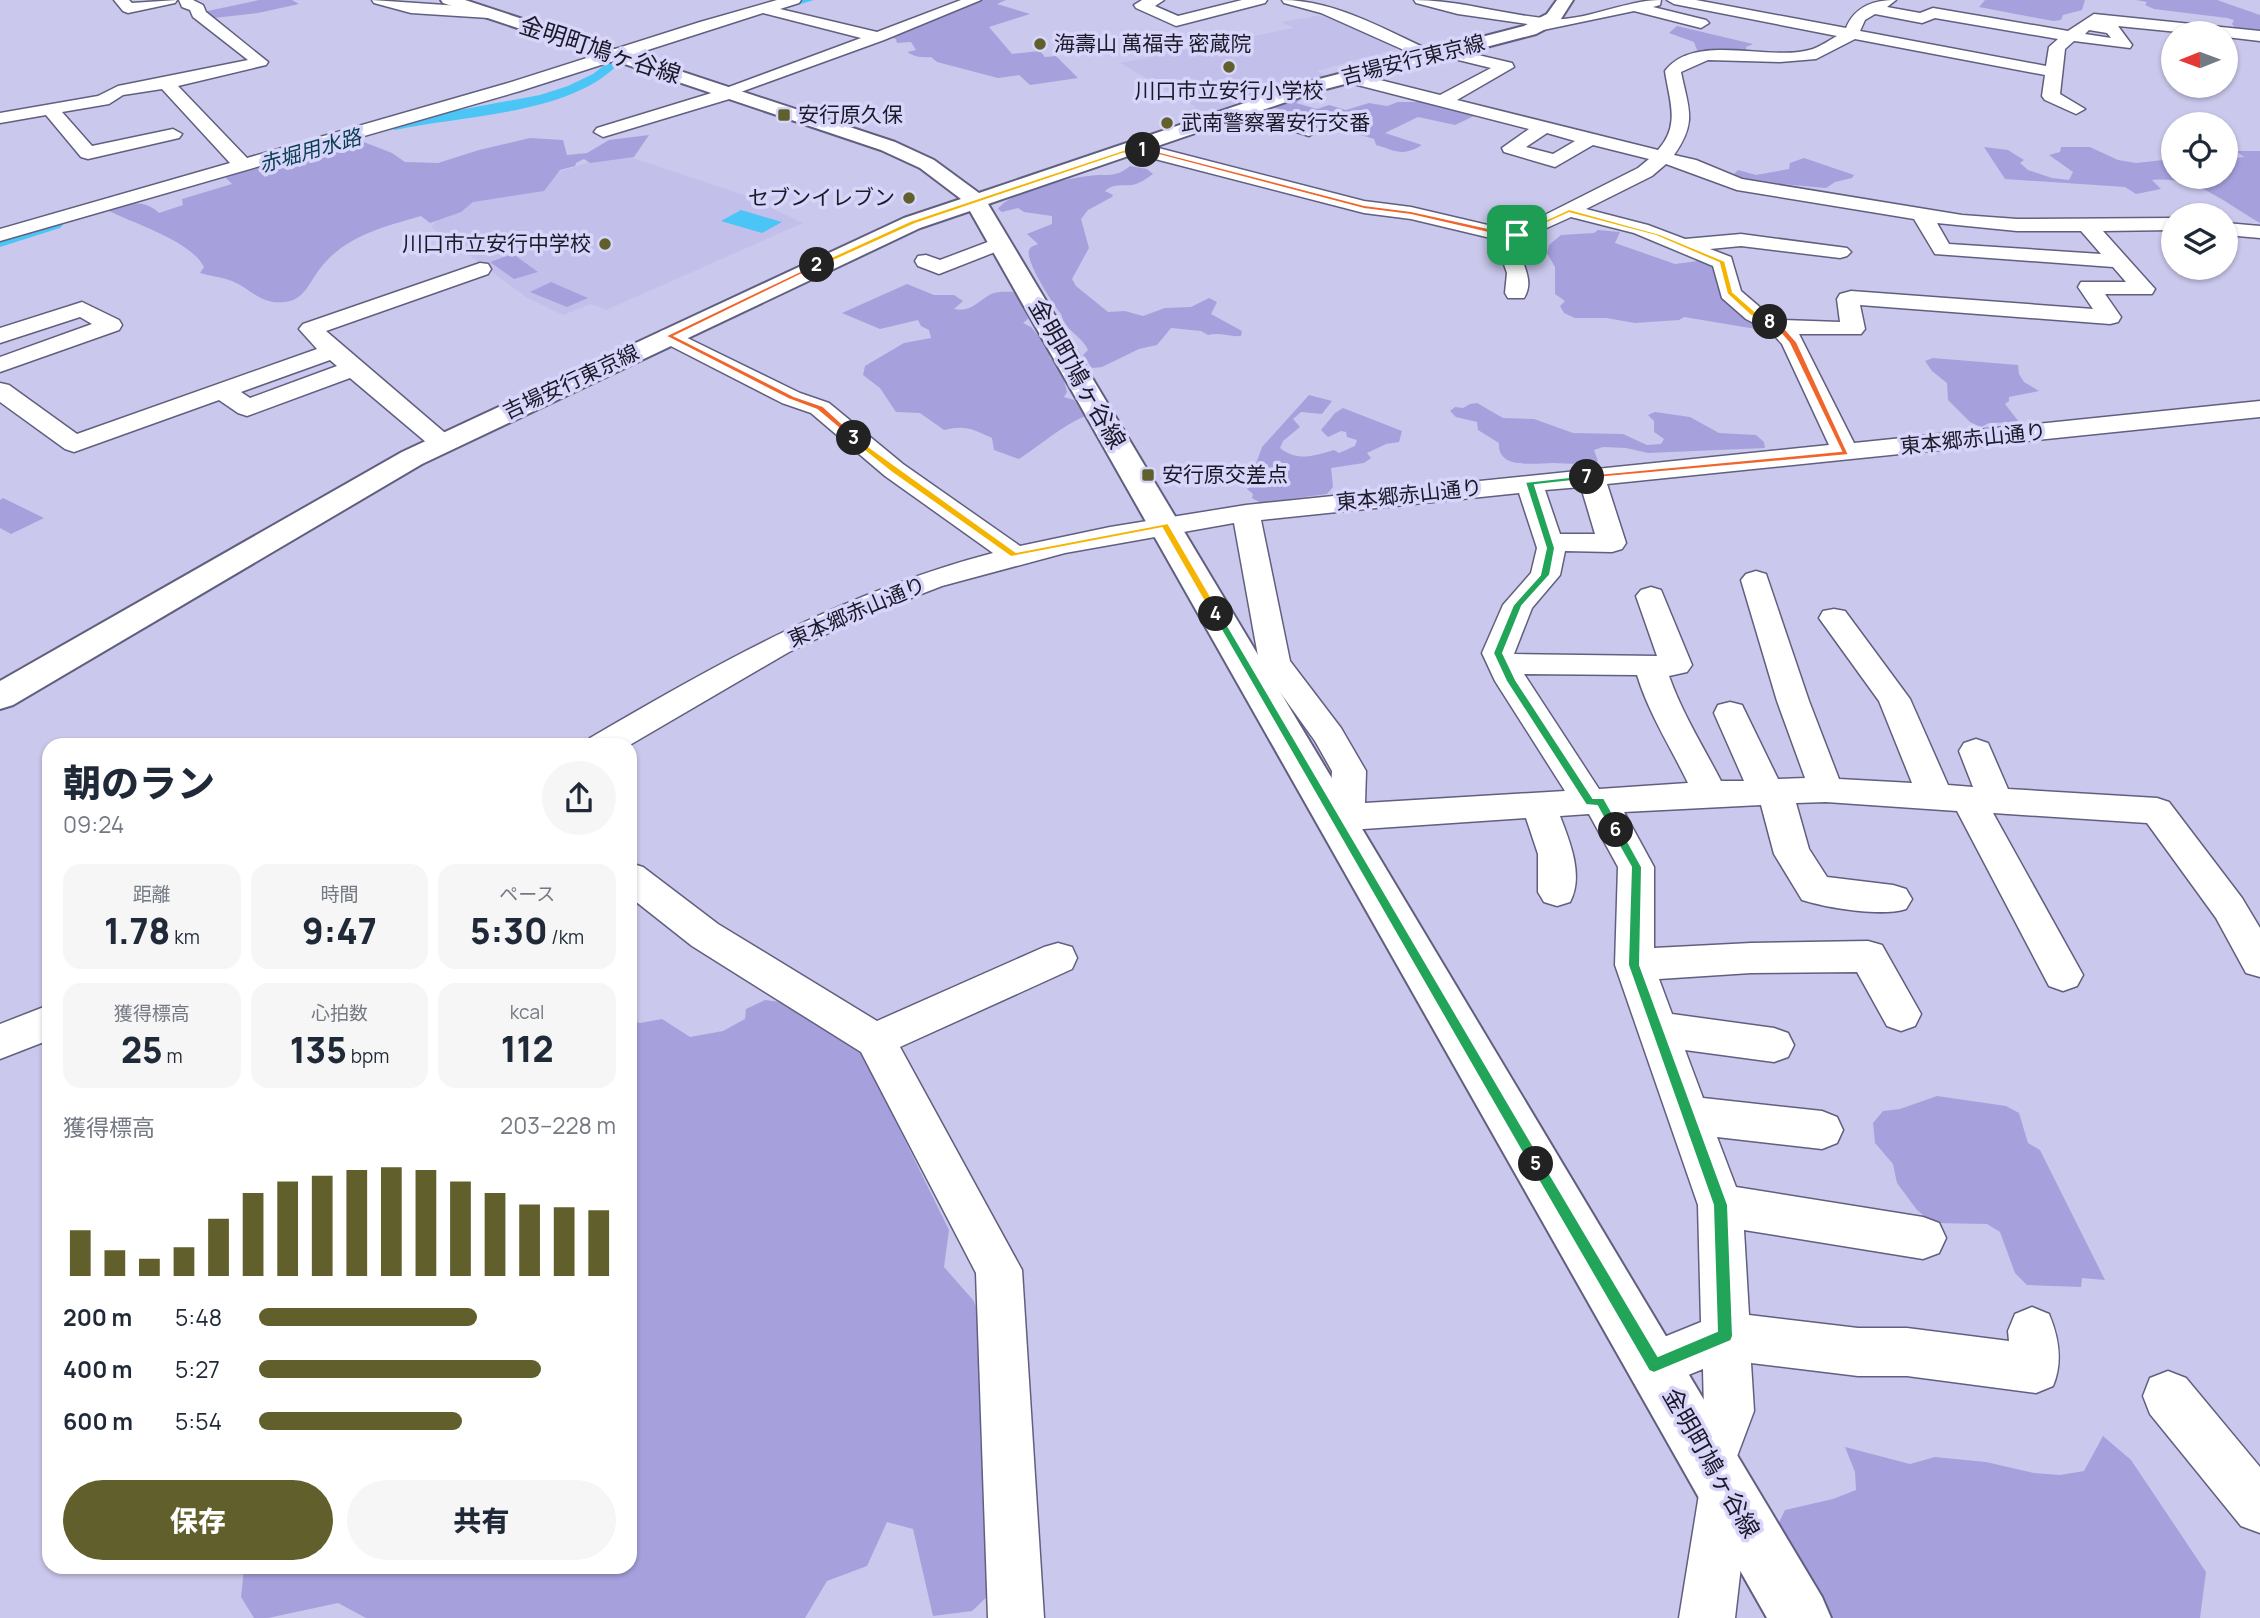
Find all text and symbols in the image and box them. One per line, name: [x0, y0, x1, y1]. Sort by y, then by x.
street label: 金明町鳩ヶ谷線: [515, 7, 685, 90]
north arrow: [2161, 21, 2238, 98]
map controls: [2161, 21, 2238, 280]
street label: 吉場安行東京線: [1338, 28, 1487, 90]
place label: 海壽山 萬福寺 密蔵院: [1054, 29, 1251, 57]
marker: 海壽山 萬福寺 密蔵院: [1032, 36, 1048, 52]
marker: 川口市立安行小学校: [1221, 59, 1237, 75]
place label: 川口市立安行小学校: [1135, 76, 1324, 104]
place label: 安行原久保: [798, 100, 903, 128]
marker: 安行原久保: [776, 107, 792, 123]
place label: 武南警察署安行交番: [1181, 108, 1370, 136]
button: locate: [2161, 112, 2238, 189]
marker: 武南警察署安行交番: [1159, 115, 1175, 131]
water label: 赤堀用水路: [255, 122, 366, 178]
pin: 1: [1126, 132, 1160, 168]
text: 1: [1138, 136, 1147, 162]
place label: セブンイレブン: [748, 183, 895, 211]
marker: セブンイレブン: [901, 190, 917, 206]
button: layers: [2161, 203, 2238, 280]
pin: [1487, 205, 1547, 265]
icon: arrive: [1498, 216, 1536, 254]
place label: 川口市立安行中学校: [402, 229, 591, 257]
marker: 川口市立安行中学校: [597, 236, 613, 252]
pin: 2: [800, 247, 834, 282]
text: 2: [811, 251, 822, 277]
street label: 金明町鳩ヶ谷線: [1022, 292, 1135, 454]
pin: 8: [1752, 304, 1788, 340]
text: 8: [1764, 308, 1775, 334]
street label: 吉場安行東京線: [498, 337, 643, 425]
street label: 東本郷赤山通り: [1898, 416, 2047, 460]
pin: 3: [836, 420, 872, 456]
text: 3: [848, 424, 859, 450]
place label: 安行原交差点: [1162, 460, 1288, 488]
pin: 7: [1570, 460, 1604, 494]
text: 7: [1581, 463, 1592, 489]
marker: 安行原交差点: [1140, 467, 1156, 483]
street label: 東本郷赤山通り: [1334, 472, 1483, 516]
street label: 東本郷赤山通り: [783, 569, 930, 653]
pin: 4: [1198, 596, 1234, 632]
text: 4: [1210, 600, 1221, 626]
text: 朝のラン: [63, 756, 215, 808]
button: share: [542, 761, 616, 835]
text: 09:24: [63, 808, 124, 840]
pin: 6: [1598, 812, 1634, 848]
text: 6: [1610, 816, 1621, 842]
text: 距離: [133, 881, 171, 907]
text: 時間: [320, 881, 359, 907]
text: ペース: [499, 881, 555, 907]
text: 1.78: [104, 907, 170, 955]
text: 9:47: [302, 907, 377, 955]
text: 5:30: [470, 907, 548, 955]
text: km: [170, 924, 200, 950]
text: /km: [548, 924, 584, 950]
text: kcal: [510, 999, 545, 1025]
text: 獲得標高: [114, 1000, 190, 1026]
text: 心拍数: [311, 1000, 368, 1026]
text: 112: [501, 1025, 554, 1073]
text: 25: [121, 1026, 163, 1074]
text: 135: [290, 1026, 347, 1074]
text: m: [163, 1043, 183, 1069]
text: bpm: [347, 1043, 389, 1069]
text: 203–228 m: [500, 1109, 616, 1141]
text: 獲得標高: [63, 1111, 155, 1143]
pin: 5: [1518, 1146, 1554, 1182]
text: 5: [1530, 1150, 1541, 1176]
text: 200 m: [63, 1301, 132, 1333]
text: 5:48: [175, 1301, 222, 1333]
text: 400 m: [63, 1353, 133, 1385]
text: 5:27: [175, 1353, 220, 1385]
street label: 金明町鳩ヶ谷線: [1656, 1381, 1769, 1543]
text: 600 m: [63, 1405, 133, 1437]
text: 5:54: [175, 1405, 222, 1437]
button: 保存: [63, 1480, 333, 1560]
button: 共有: [347, 1480, 616, 1560]

